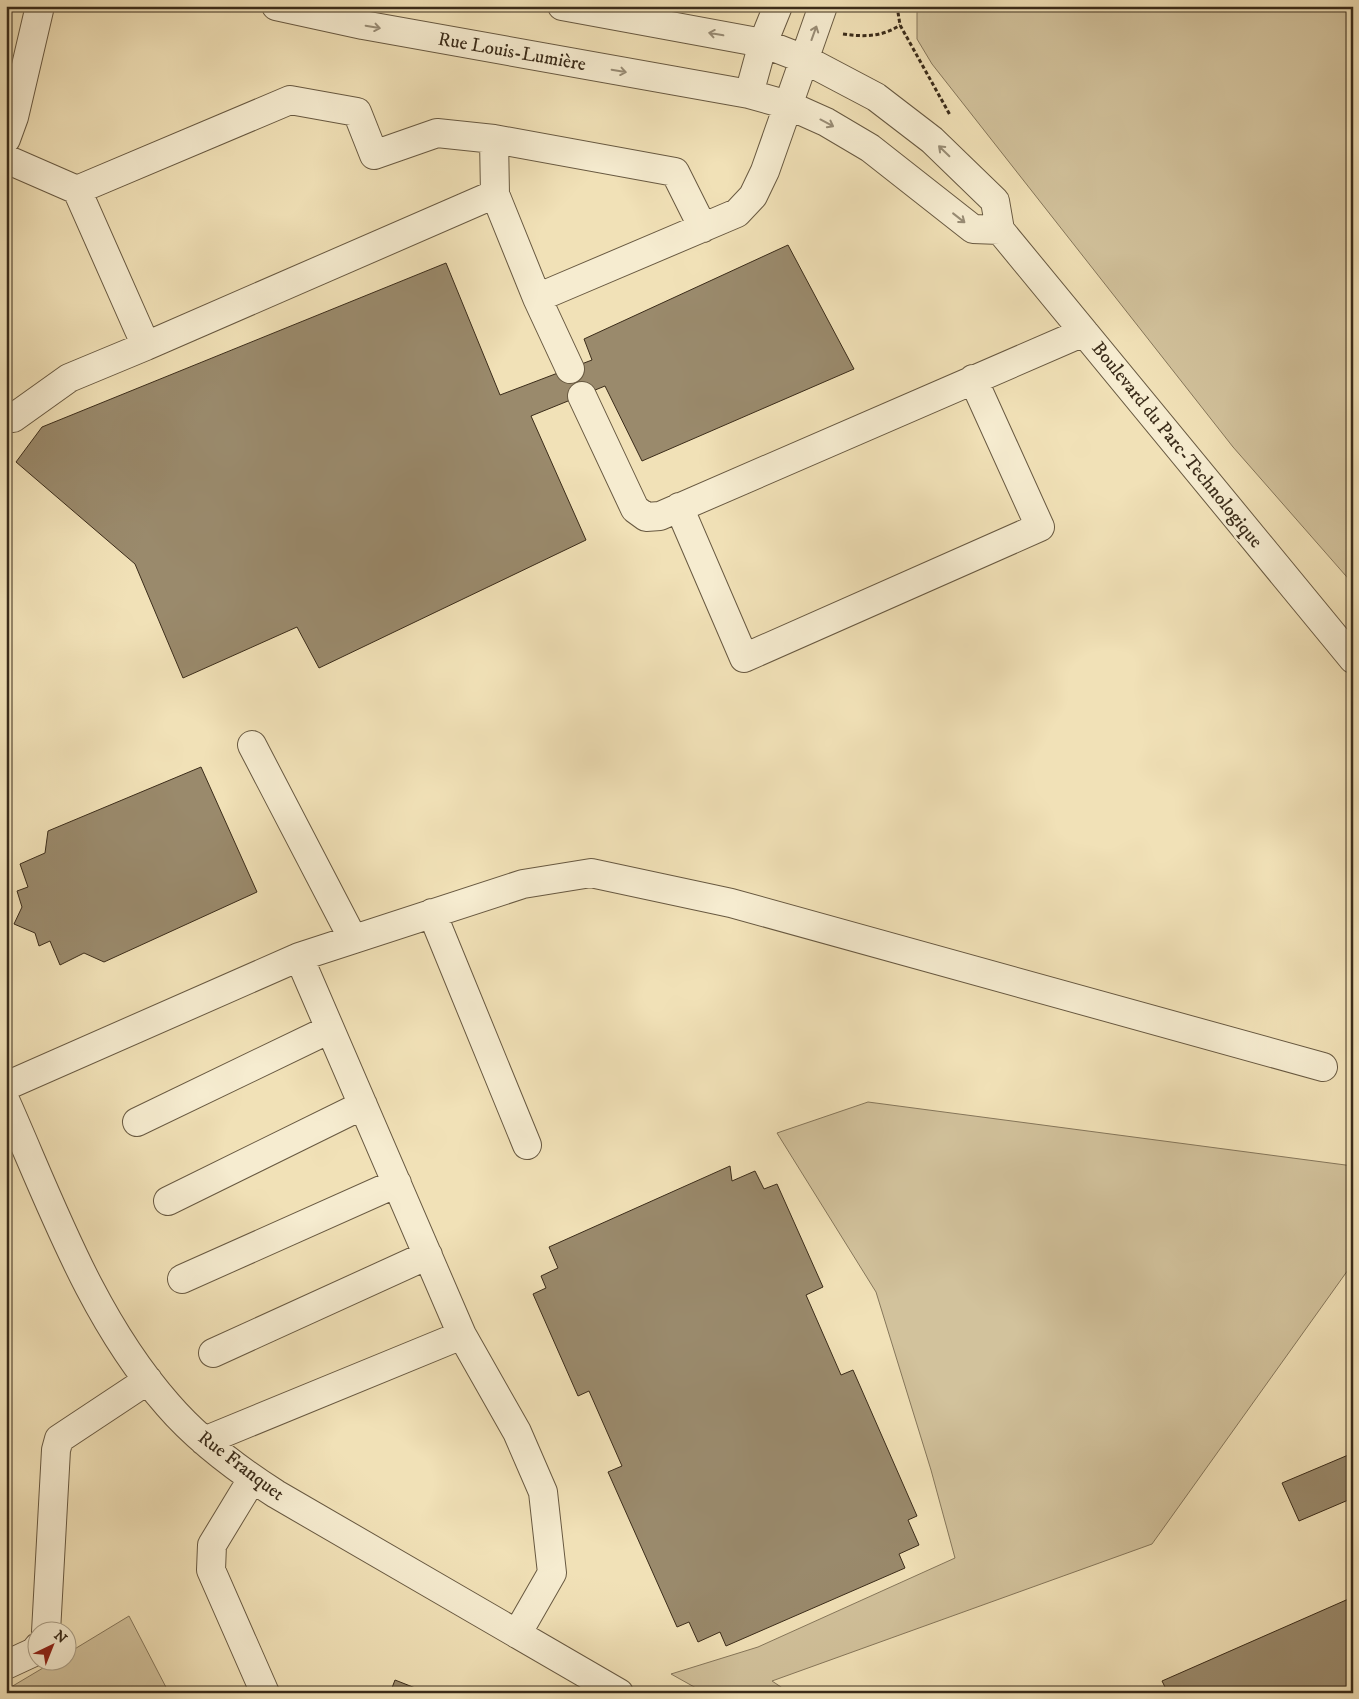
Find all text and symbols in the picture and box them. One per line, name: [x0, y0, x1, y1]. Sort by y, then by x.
one-way arrow: [365, 23, 381, 33]
one-way arrow: [810, 26, 819, 41]
street label: Rue Louis-Lumière: [436, 28, 588, 76]
one-way arrow: [708, 29, 724, 39]
one-way arrow: [611, 66, 627, 76]
one-way arrow: [819, 119, 834, 128]
one-way arrow: [937, 145, 950, 157]
one-way arrow: [952, 213, 965, 224]
street label: Boulevard du Parc-Technologique: [1086, 337, 1267, 553]
street label: Rue Franquet: [193, 1426, 289, 1507]
north arrow: [28, 1622, 78, 1672]
text: N: [50, 1627, 71, 1648]

